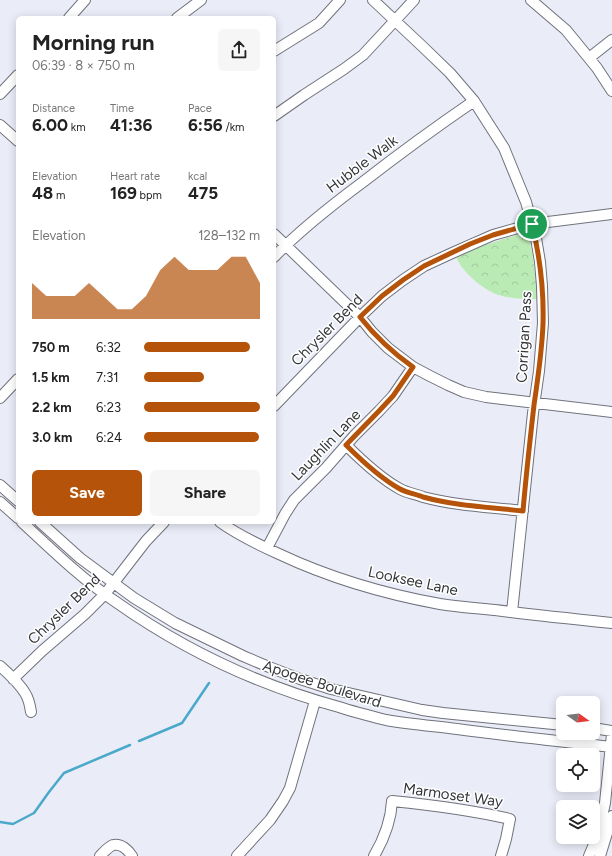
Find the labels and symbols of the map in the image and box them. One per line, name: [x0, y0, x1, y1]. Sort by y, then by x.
street label: Hubble Walk: [323, 131, 402, 197]
pin: [515, 207, 549, 241]
street label: Chrysler Bend: [287, 290, 367, 370]
street label: Corrigan Pass: [513, 291, 535, 383]
street label: Laughlin Lane: [288, 406, 364, 484]
street label: Looksee Lane: [366, 563, 460, 599]
street label: Chrysler Bend: [24, 570, 104, 648]
street label: Apogee Boulevard: [261, 656, 383, 712]
north arrow: [556, 696, 600, 740]
street label: Marmoset Way: [402, 779, 504, 811]

